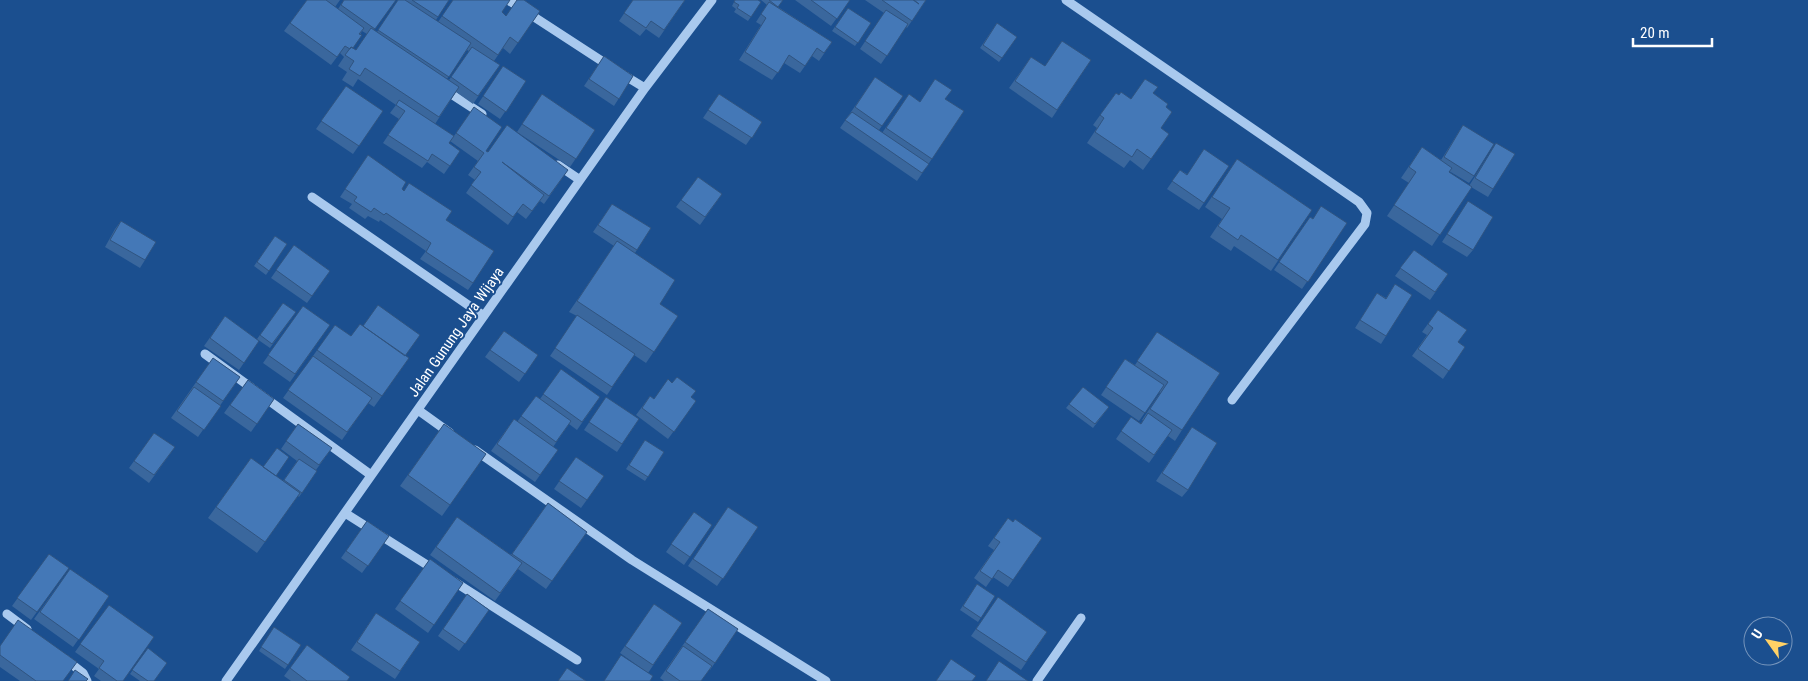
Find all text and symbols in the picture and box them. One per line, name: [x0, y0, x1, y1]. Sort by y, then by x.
scale bar: [1633, 15, 1712, 47]
text: 20 m: [1640, 24, 1670, 42]
street label: Jalan Gunung Jaya Wijaya: [404, 264, 508, 400]
north arrow: [1743, 616, 1793, 666]
text: U: [1748, 626, 1766, 642]

